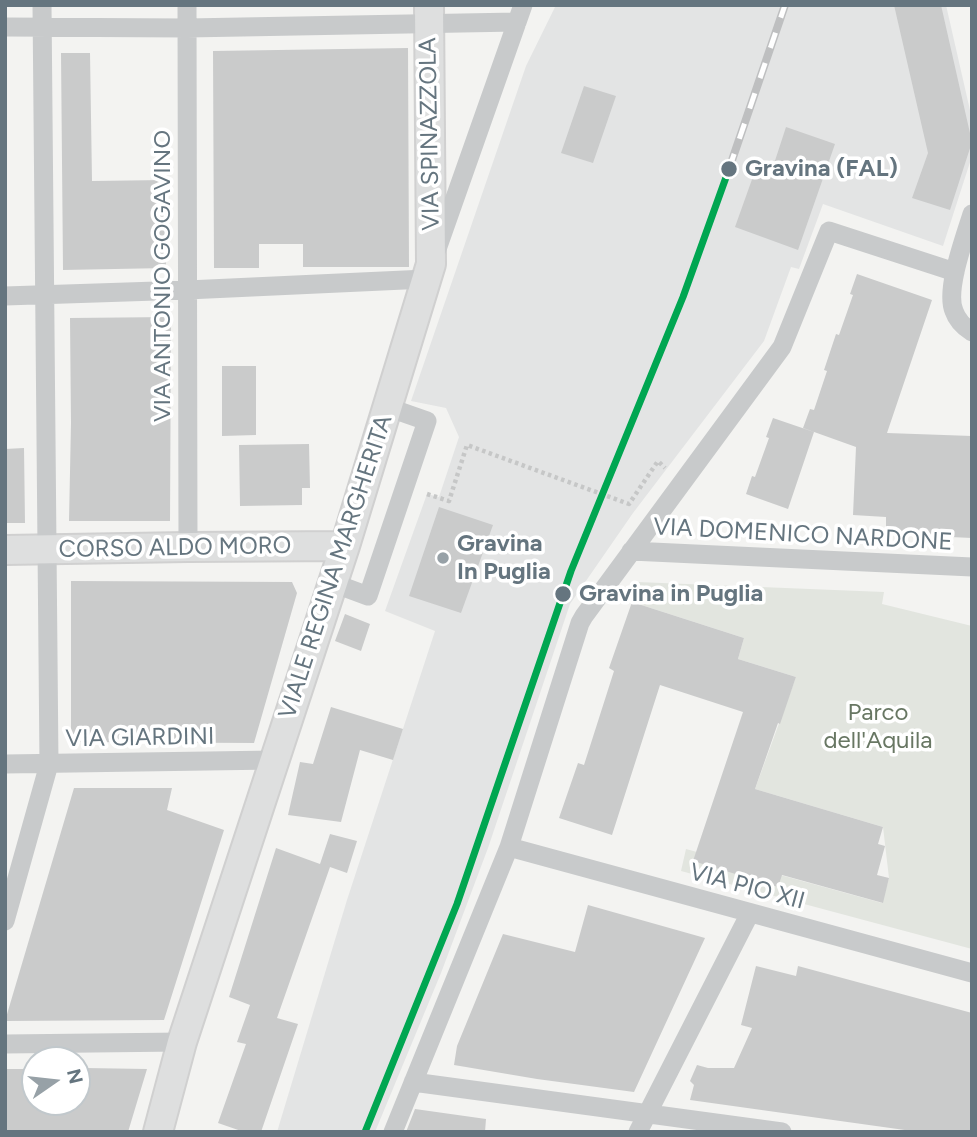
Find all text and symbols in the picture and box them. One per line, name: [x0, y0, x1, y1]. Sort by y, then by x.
street label: VIA SPINAZZOLA: [414, 37, 446, 231]
street label: VIA ANTONIO GOGAVINO: [149, 130, 177, 422]
place label: Gravina (FAL): [745, 155, 898, 183]
marker: Gravina (FAL): [719, 159, 739, 179]
street label: VIALE REGINA MARGHERITA: [273, 411, 399, 723]
street label: VIA DOMENICO NARDONE: [653, 513, 953, 557]
place label: Gravina In Puglia: [457, 530, 551, 586]
street label: CORSO ALDO MORO: [58, 532, 292, 564]
marker: Gravina In Puglia: [435, 550, 451, 566]
place label: Gravina in Puglia: [579, 580, 763, 608]
marker: Gravina in Puglia: [553, 584, 573, 604]
park label: Parco dell'Aquila: [824, 699, 932, 755]
street label: VIA GIARDINI: [65, 722, 215, 754]
street label: VIA PIO XII: [686, 858, 808, 916]
north arrow: [21, 1046, 91, 1116]
text: N: [62, 1066, 88, 1086]

